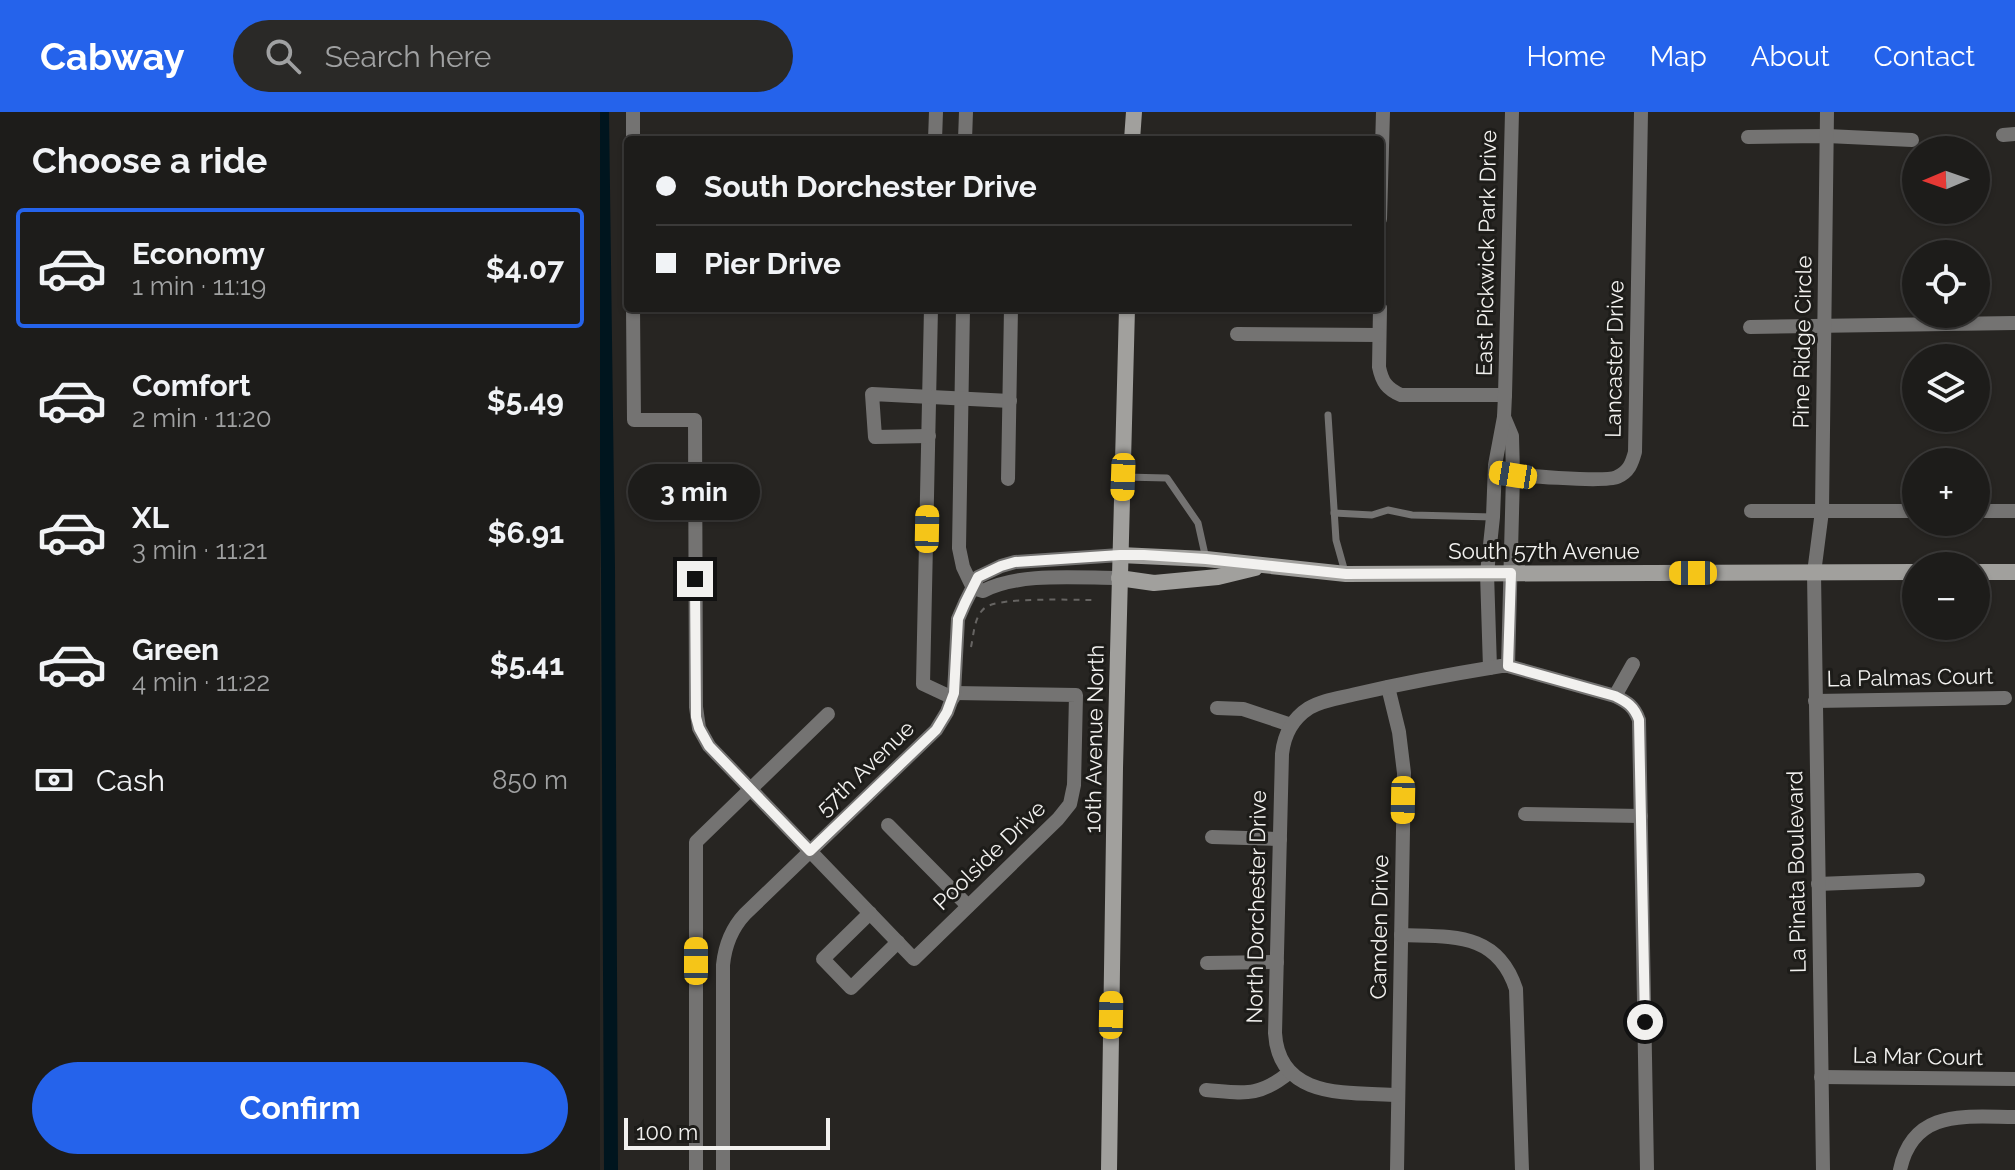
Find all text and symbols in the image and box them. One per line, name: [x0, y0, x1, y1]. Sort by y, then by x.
search box: [233, 20, 793, 92]
text: Cabway: [40, 34, 185, 79]
icon: search: [261, 34, 305, 78]
text: Search here: [325, 39, 491, 74]
text: Home: [1526, 40, 1606, 73]
text: Map: [1650, 40, 1707, 73]
text: About: [1751, 40, 1830, 73]
text: Contact: [1874, 40, 1975, 73]
street label: East Pickwick Park Drive: [1471, 130, 1501, 376]
north arrow: [1902, 136, 1990, 224]
map controls: [1902, 136, 1990, 640]
text: Choose a ride: [32, 139, 267, 181]
text: South Dorchester Drive: [704, 169, 1037, 204]
icon: car: [36, 232, 108, 304]
text: Economy: [132, 236, 265, 271]
button: locate: [1902, 240, 1990, 328]
text: Pier Drive: [704, 246, 841, 281]
text: $4.07: [486, 251, 564, 286]
street label: Pine Ridge Circle: [1787, 255, 1817, 429]
text: 1 min · 11:19: [132, 271, 266, 301]
street label: Lancaster Drive: [1600, 280, 1628, 438]
button: layers: [1902, 344, 1990, 432]
icon: car: [36, 364, 108, 436]
text: Comfort: [132, 368, 251, 403]
text: $5.49: [487, 383, 564, 418]
text: 2 min · 11:20: [132, 403, 272, 433]
button: +: [1902, 448, 1990, 536]
car: [1110, 453, 1136, 501]
car: [1487, 459, 1539, 491]
callout: 3 min: [629, 463, 761, 519]
text: 3 min: [660, 477, 728, 507]
icon: car: [36, 496, 108, 568]
text: XL: [132, 500, 169, 535]
car: [915, 505, 939, 553]
text: $6.91: [488, 515, 564, 550]
text: 3 min · 11:21: [132, 535, 267, 565]
street label: South 57th Avenue: [1448, 538, 1640, 564]
button: −: [1902, 552, 1990, 640]
route end: [677, 561, 713, 597]
car: [1669, 561, 1717, 585]
icon: car: [36, 628, 108, 700]
text: Green: [132, 632, 219, 667]
street label: 10th Avenue North: [1079, 644, 1109, 834]
text: $5.41: [490, 647, 564, 682]
street label: La Palmas Court: [1826, 663, 1994, 691]
text: 4 min · 11:22: [132, 667, 270, 697]
street label: 57th Avenue: [811, 715, 919, 821]
icon: cash: [32, 758, 76, 802]
text: Cash: [96, 763, 165, 798]
text: 850 m: [492, 765, 568, 795]
street label: La Pinata Boulevard: [1781, 771, 1811, 973]
car: [1391, 776, 1415, 824]
street label: North Dorchester Drive: [1241, 790, 1271, 1024]
street label: Poolside Drive: [928, 795, 1051, 915]
street label: Camden Drive: [1365, 854, 1393, 1000]
car: [684, 937, 708, 985]
car: [1099, 991, 1123, 1039]
route start: [1627, 1004, 1663, 1040]
street label: La Mar Court: [1852, 1042, 1984, 1070]
button: Confirm: [32, 1062, 568, 1154]
scale bar: [624, 1114, 830, 1150]
text: 100 m: [636, 1119, 698, 1145]

